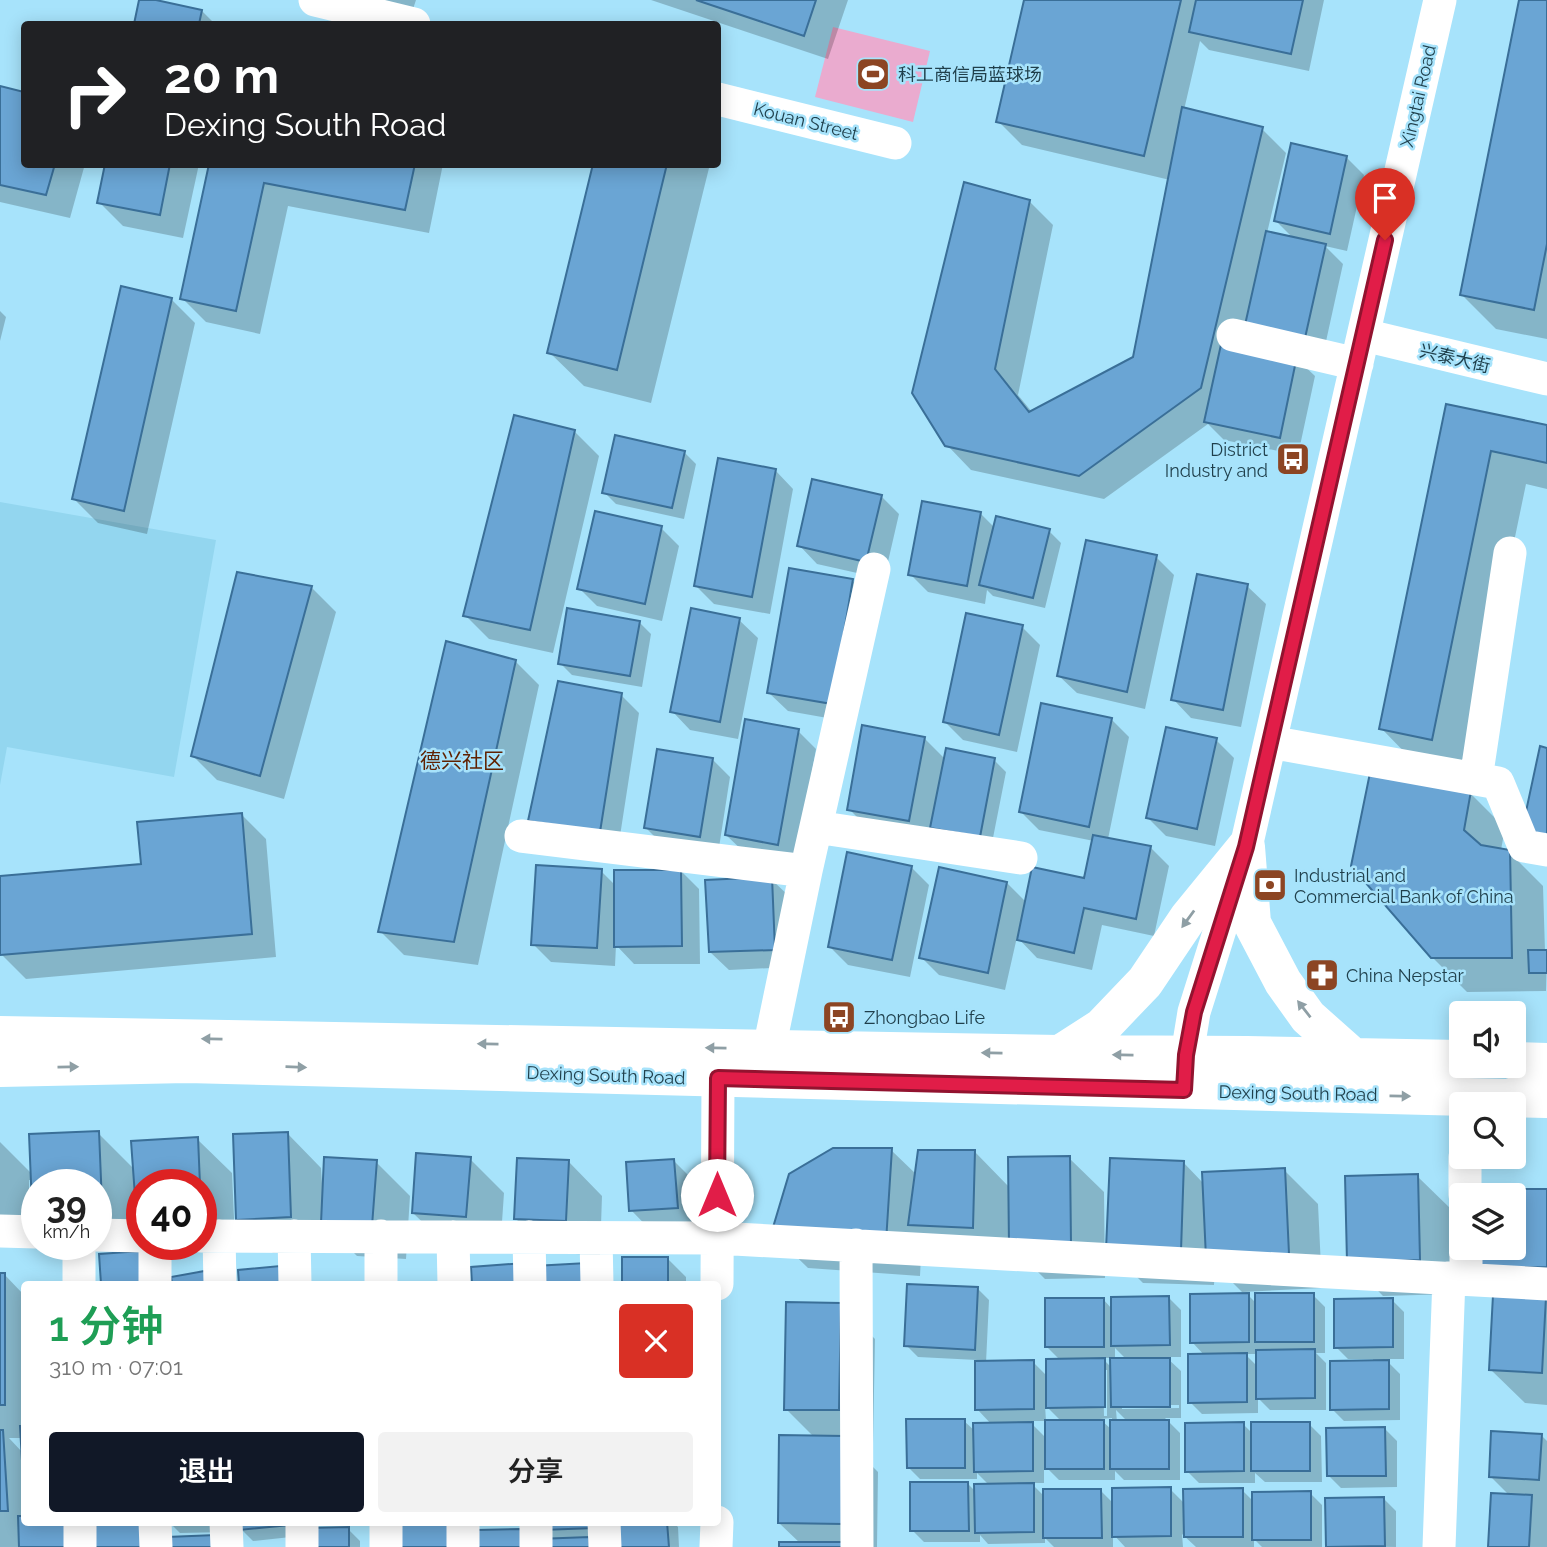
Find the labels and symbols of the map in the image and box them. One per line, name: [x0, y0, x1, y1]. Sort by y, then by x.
street label: Xingtai Road: [1396, 43, 1440, 149]
sports icon: 科工商信局蓝球场: [854, 55, 892, 93]
place label: 科工商信局蓝球场: [898, 64, 1042, 85]
street label: Kouan Street: [751, 98, 861, 144]
pin: [1355, 168, 1415, 240]
street label: 兴泰大街: [1418, 340, 1492, 376]
place label: District Industry and: [1165, 439, 1268, 481]
bus stop icon: District Industry and: [1274, 440, 1312, 478]
district label: 德兴社区: [420, 748, 504, 773]
place label: Industrial and Commercial Bank of China: [1294, 865, 1513, 907]
bank icon: Industrial and Commercial Bank of China: [1251, 866, 1289, 904]
one-way arrow: [1181, 910, 1195, 928]
pharmacy icon: China Nepstar: [1303, 956, 1341, 994]
place label: China Nepstar: [1346, 965, 1465, 986]
bus stop icon: Zhongbao Life: [820, 998, 858, 1036]
one-way arrow: [1296, 1001, 1311, 1019]
place label: Zhongbao Life: [864, 1007, 985, 1028]
one-way arrow: [200, 1033, 222, 1044]
one-way arrow: [477, 1038, 499, 1050]
one-way arrow: [704, 1042, 726, 1054]
one-way arrow: [981, 1047, 1003, 1059]
one-way arrow: [1112, 1049, 1134, 1060]
one-way arrow: [57, 1061, 79, 1073]
one-way arrow: [285, 1062, 307, 1073]
street label: Dexing South Road: [526, 1062, 686, 1088]
street label: Dexing South Road: [1218, 1081, 1378, 1105]
one-way arrow: [1389, 1090, 1411, 1101]
position arrow: [680, 1158, 754, 1232]
speed limit sign: 40: [126, 1169, 217, 1260]

